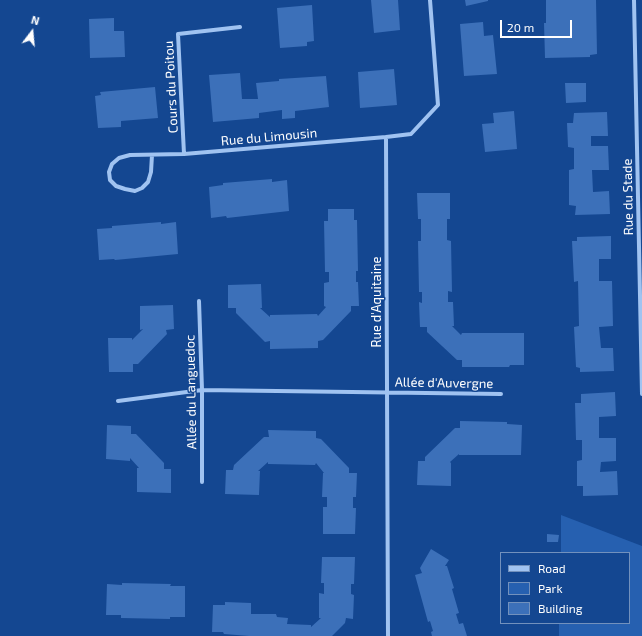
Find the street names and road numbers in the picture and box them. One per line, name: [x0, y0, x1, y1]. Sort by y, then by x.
street label: Cours du Poitou: [161, 40, 181, 134]
street label: Rue du Limousin: [220, 125, 318, 149]
street label: Rue du Stade: [620, 158, 636, 236]
street label: Rue d'Aquitaine: [369, 257, 385, 347]
street label: Allée du Languedoc: [182, 335, 200, 449]
street label: Allée d'Auvergne: [395, 374, 493, 392]

